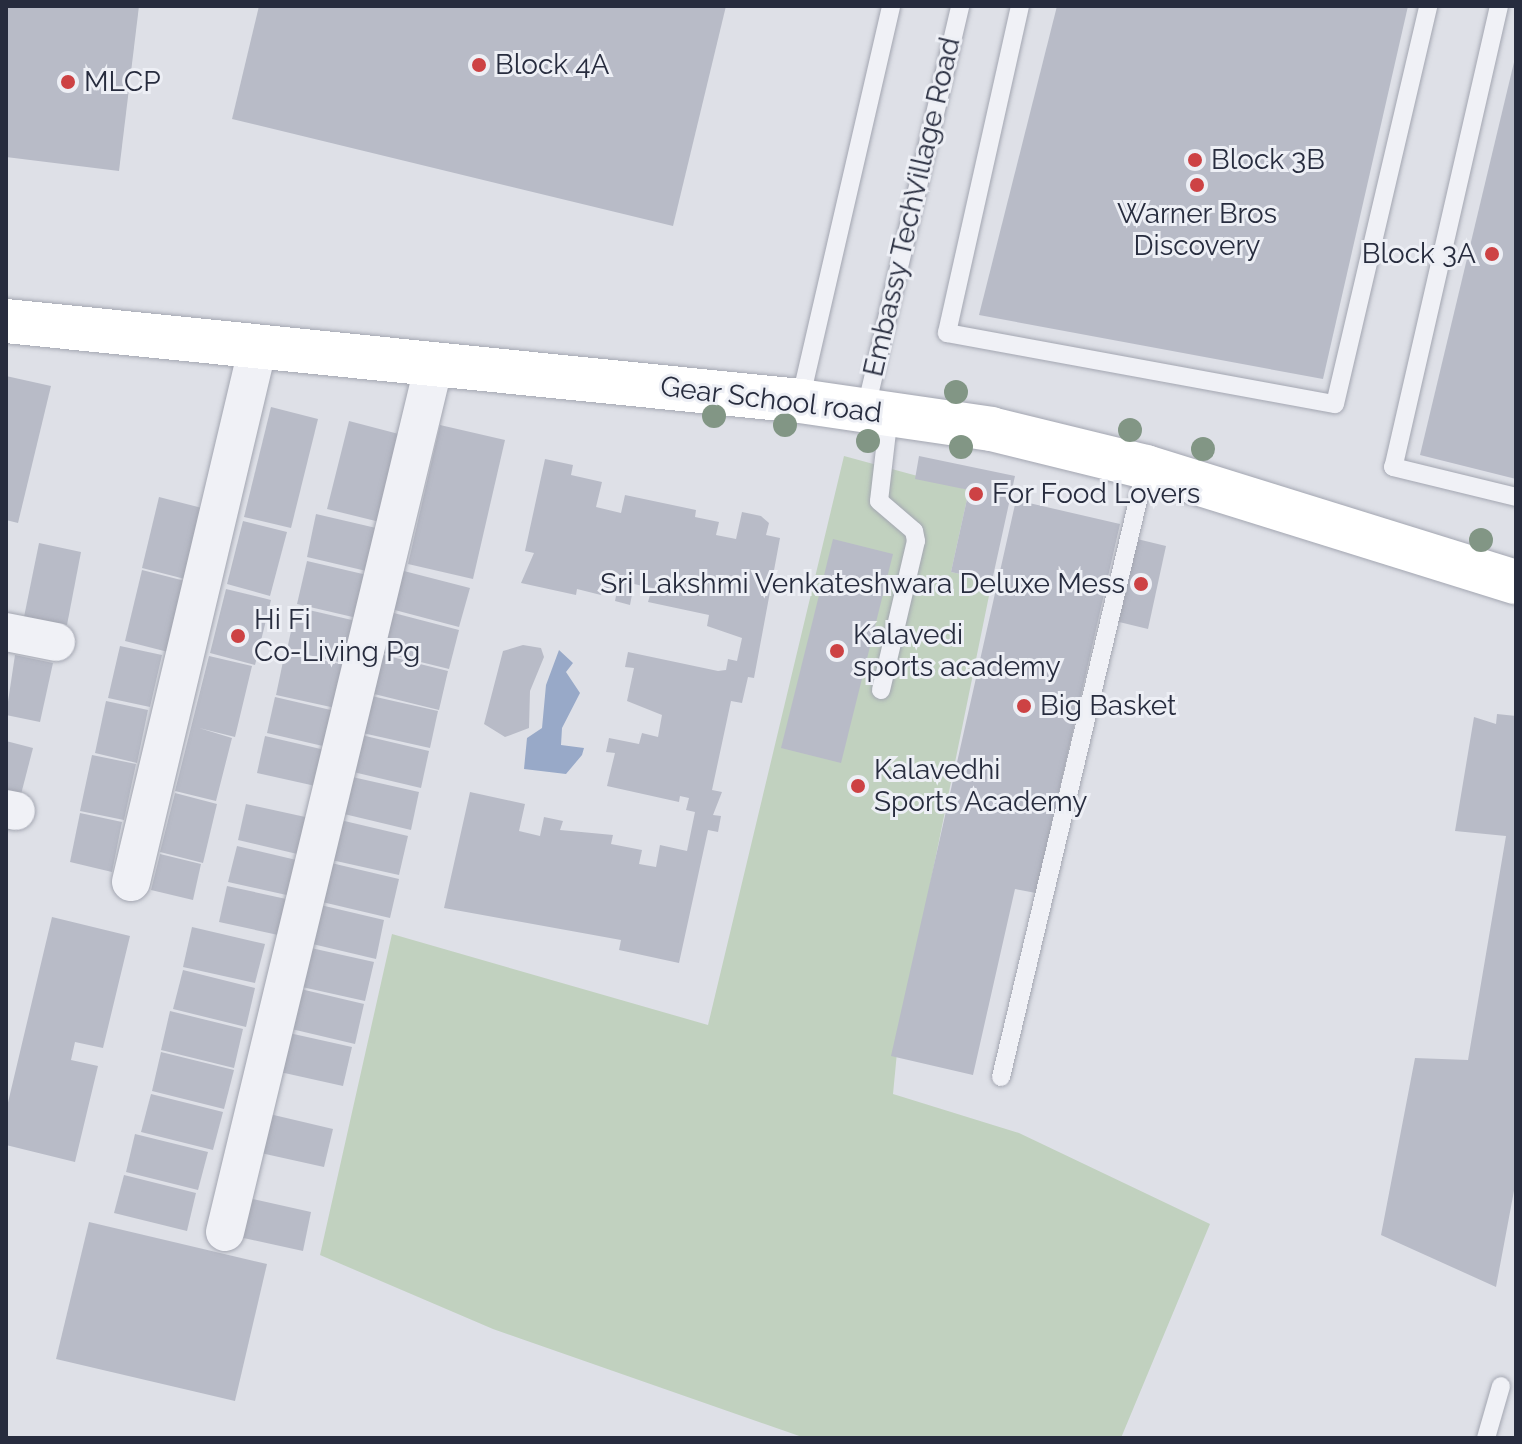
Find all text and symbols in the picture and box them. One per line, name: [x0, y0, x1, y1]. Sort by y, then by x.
street label: Embassy TechVillage Road: [856, 33, 968, 381]
place label: Block 4A: [495, 48, 609, 82]
marker: Block 4A: [470, 56, 488, 74]
place label: MLCP: [84, 65, 161, 99]
marker: MLCP: [59, 73, 77, 91]
place label: Block 3B: [1211, 143, 1325, 177]
marker: Block 3B: [1186, 151, 1204, 169]
marker: Warner Bros Discovery: [1188, 176, 1206, 194]
place label: Warner Bros Discovery: [1117, 197, 1277, 263]
place label: Block 3A: [1362, 237, 1476, 271]
marker: Block 3A: [1483, 245, 1501, 263]
street label: Gear School road: [658, 370, 884, 430]
place label: For Food Lovers: [992, 477, 1201, 511]
marker: For Food Lovers: [967, 485, 985, 503]
place label: Sri Lakshmi Venkateshwara Deluxe Mess: [599, 567, 1125, 601]
marker: Sri Lakshmi Venkateshwara Deluxe Mess: [1132, 575, 1150, 593]
place label: Hi Fi Co-Living Pg: [254, 603, 420, 669]
place label: Kalavedi sports academy: [853, 618, 1061, 684]
marker: Hi Fi Co-Living Pg: [229, 627, 247, 645]
marker: Kalavedi sports academy: [828, 642, 846, 660]
place label: Big Basket: [1040, 689, 1176, 723]
marker: Big Basket: [1015, 697, 1033, 715]
place label: Kalavedhi Sports Academy: [874, 753, 1088, 819]
marker: Kalavedhi Sports Academy: [849, 777, 867, 795]

